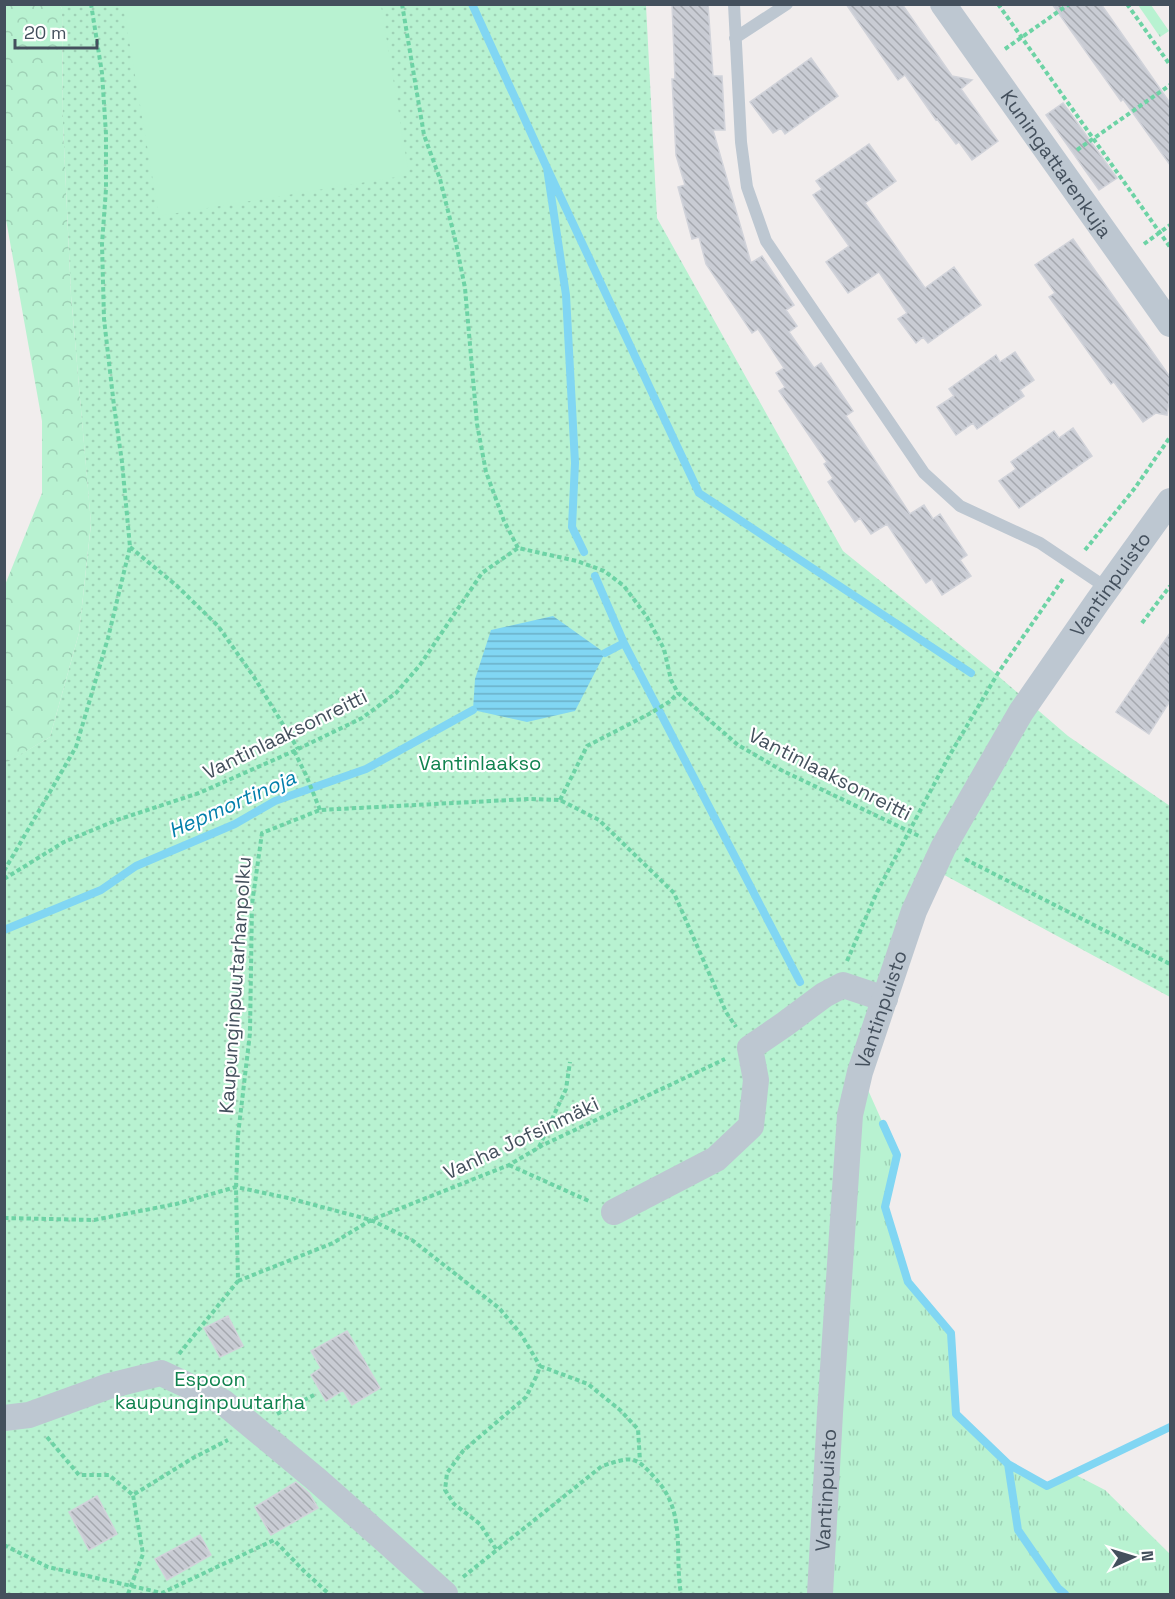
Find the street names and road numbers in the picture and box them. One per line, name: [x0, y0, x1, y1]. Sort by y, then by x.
street label: Kuningattarenkuja: [995, 85, 1118, 243]
street label: Vantinpuisto: [1064, 527, 1157, 642]
street label: Vantinlaaksonreitti: [199, 683, 371, 785]
street label: Vantinlaaksonreitti: [744, 722, 916, 826]
street label: Kaupunginpuutarhanpolku: [213, 856, 257, 1114]
street label: Vantinpuisto: [849, 947, 913, 1072]
street label: Vanha Jofsinmäki: [439, 1091, 603, 1185]
street label: Vantinpuisto: [809, 1428, 842, 1552]

